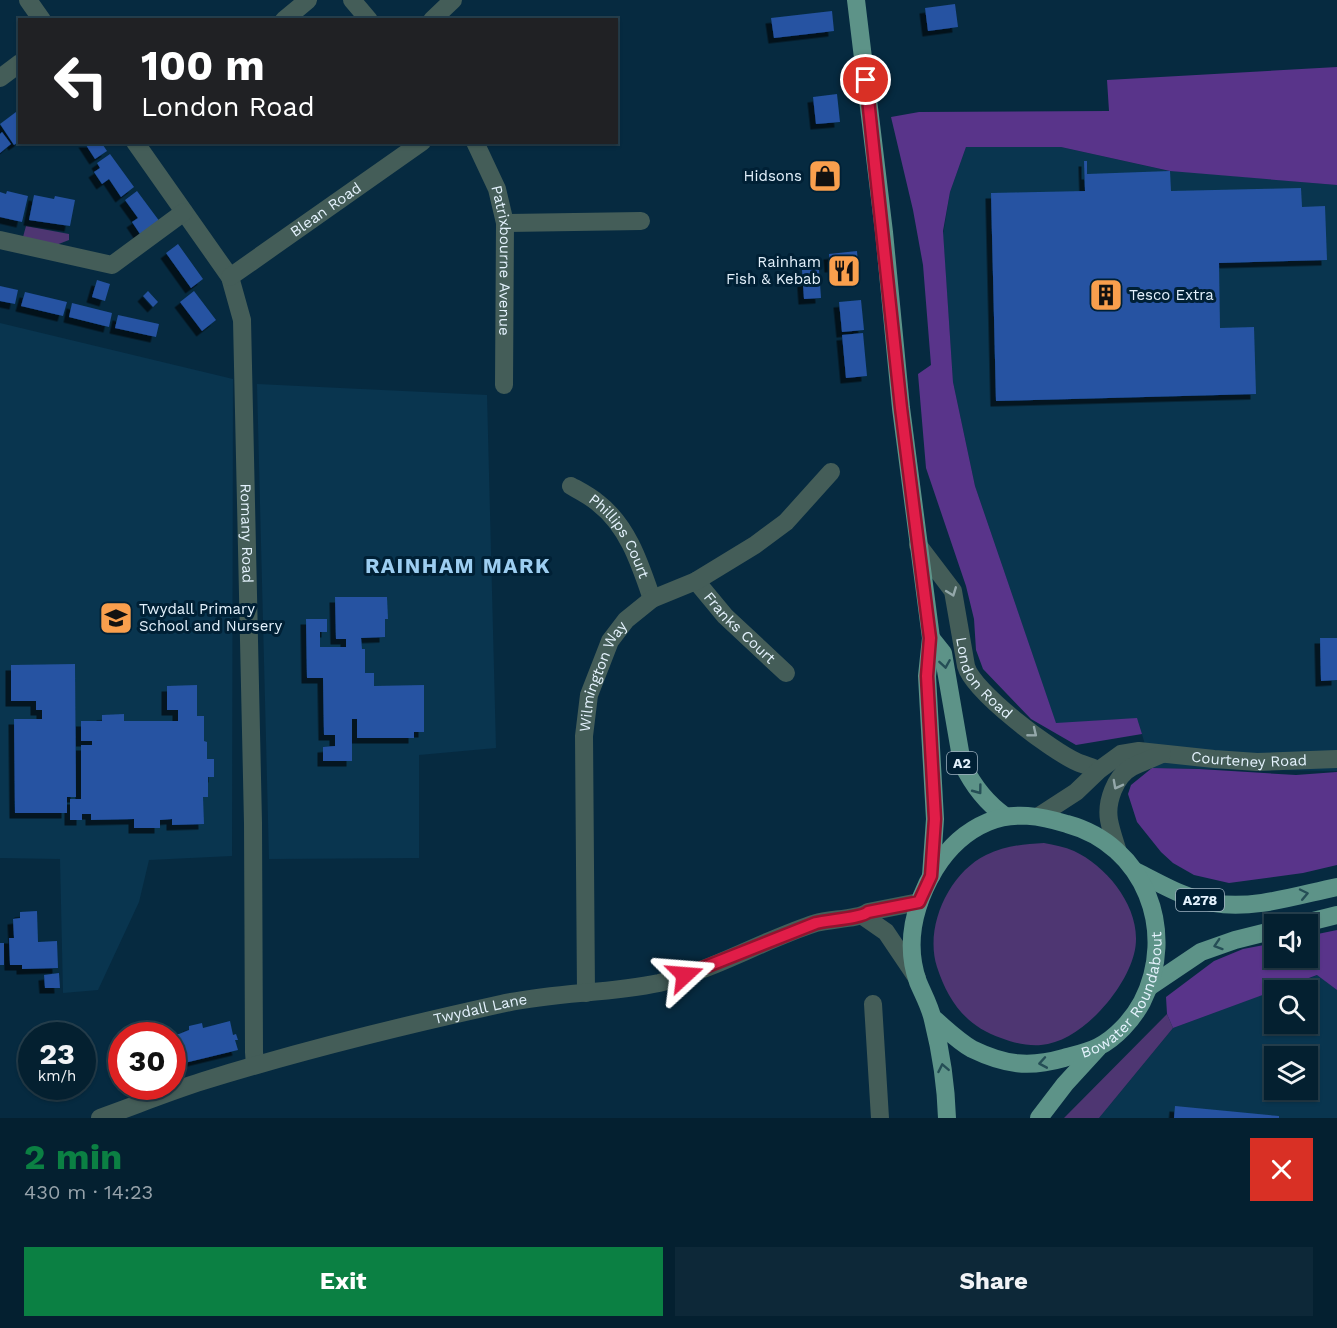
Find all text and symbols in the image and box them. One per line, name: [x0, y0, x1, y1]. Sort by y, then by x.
text: 100 m: [141, 41, 265, 90]
icon: left: [42, 42, 120, 120]
pin: [840, 54, 891, 105]
icon: arrive: [849, 63, 882, 96]
text: London Road: [141, 91, 315, 123]
shop icon: Hidsons: [807, 158, 843, 194]
place label: Hidsons: [743, 167, 802, 185]
street label: Blean Road: [287, 179, 365, 241]
street label: Patrixbourne Avenue: [487, 184, 515, 336]
place label: Rainham Fish & Kebab: [726, 253, 821, 288]
restaurant icon: Rainham Fish & Kebab: [826, 253, 862, 289]
building icon: Tesco Extra: [1088, 277, 1124, 313]
place label: Tesco Extra: [1129, 286, 1214, 304]
street label: Romany Road: [237, 483, 257, 583]
street label: Phillips Court: [585, 490, 653, 582]
district label: RAINHAM MARK: [365, 553, 551, 578]
one-way arrow: [945, 586, 957, 597]
street label: Franks Court: [700, 588, 780, 668]
school or university icon: Twydall Primary School and Nursery: [98, 600, 134, 636]
place label: Twydall Primary School and Nursery: [139, 600, 282, 635]
street label: Wilmington Way: [576, 617, 631, 733]
street label: London Road: [952, 636, 1016, 723]
one-way arrow: [939, 660, 951, 669]
one-way arrow: [1026, 725, 1037, 736]
street label: Courteney Road: [1190, 748, 1307, 771]
road number: A2: [947, 752, 977, 774]
one-way arrow: [1113, 779, 1124, 789]
one-way arrow: [971, 784, 982, 795]
one-way arrow: [1299, 888, 1309, 901]
road number: A278: [1176, 889, 1224, 911]
map controls: [1264, 914, 1318, 1100]
button: sound: [1264, 914, 1318, 968]
street label: Bowater Roundabout: [1079, 930, 1166, 1062]
one-way arrow: [1214, 938, 1224, 950]
position arrow: [653, 943, 717, 1007]
button: search: [1264, 980, 1318, 1034]
street label: Twydall Lane: [432, 990, 528, 1028]
speed limit sign: 30: [108, 1022, 186, 1100]
text: 23: [39, 1036, 75, 1071]
button: layers: [1264, 1046, 1318, 1100]
one-way arrow: [1038, 1056, 1048, 1069]
one-way arrow: [937, 1063, 950, 1073]
text: km/h: [38, 1067, 76, 1085]
text: 2 min: [24, 1136, 122, 1178]
button: close: [1250, 1138, 1313, 1201]
text: 430 m · 14:23: [24, 1180, 153, 1204]
button: Exit: [24, 1247, 663, 1316]
button: Share: [675, 1247, 1313, 1316]

